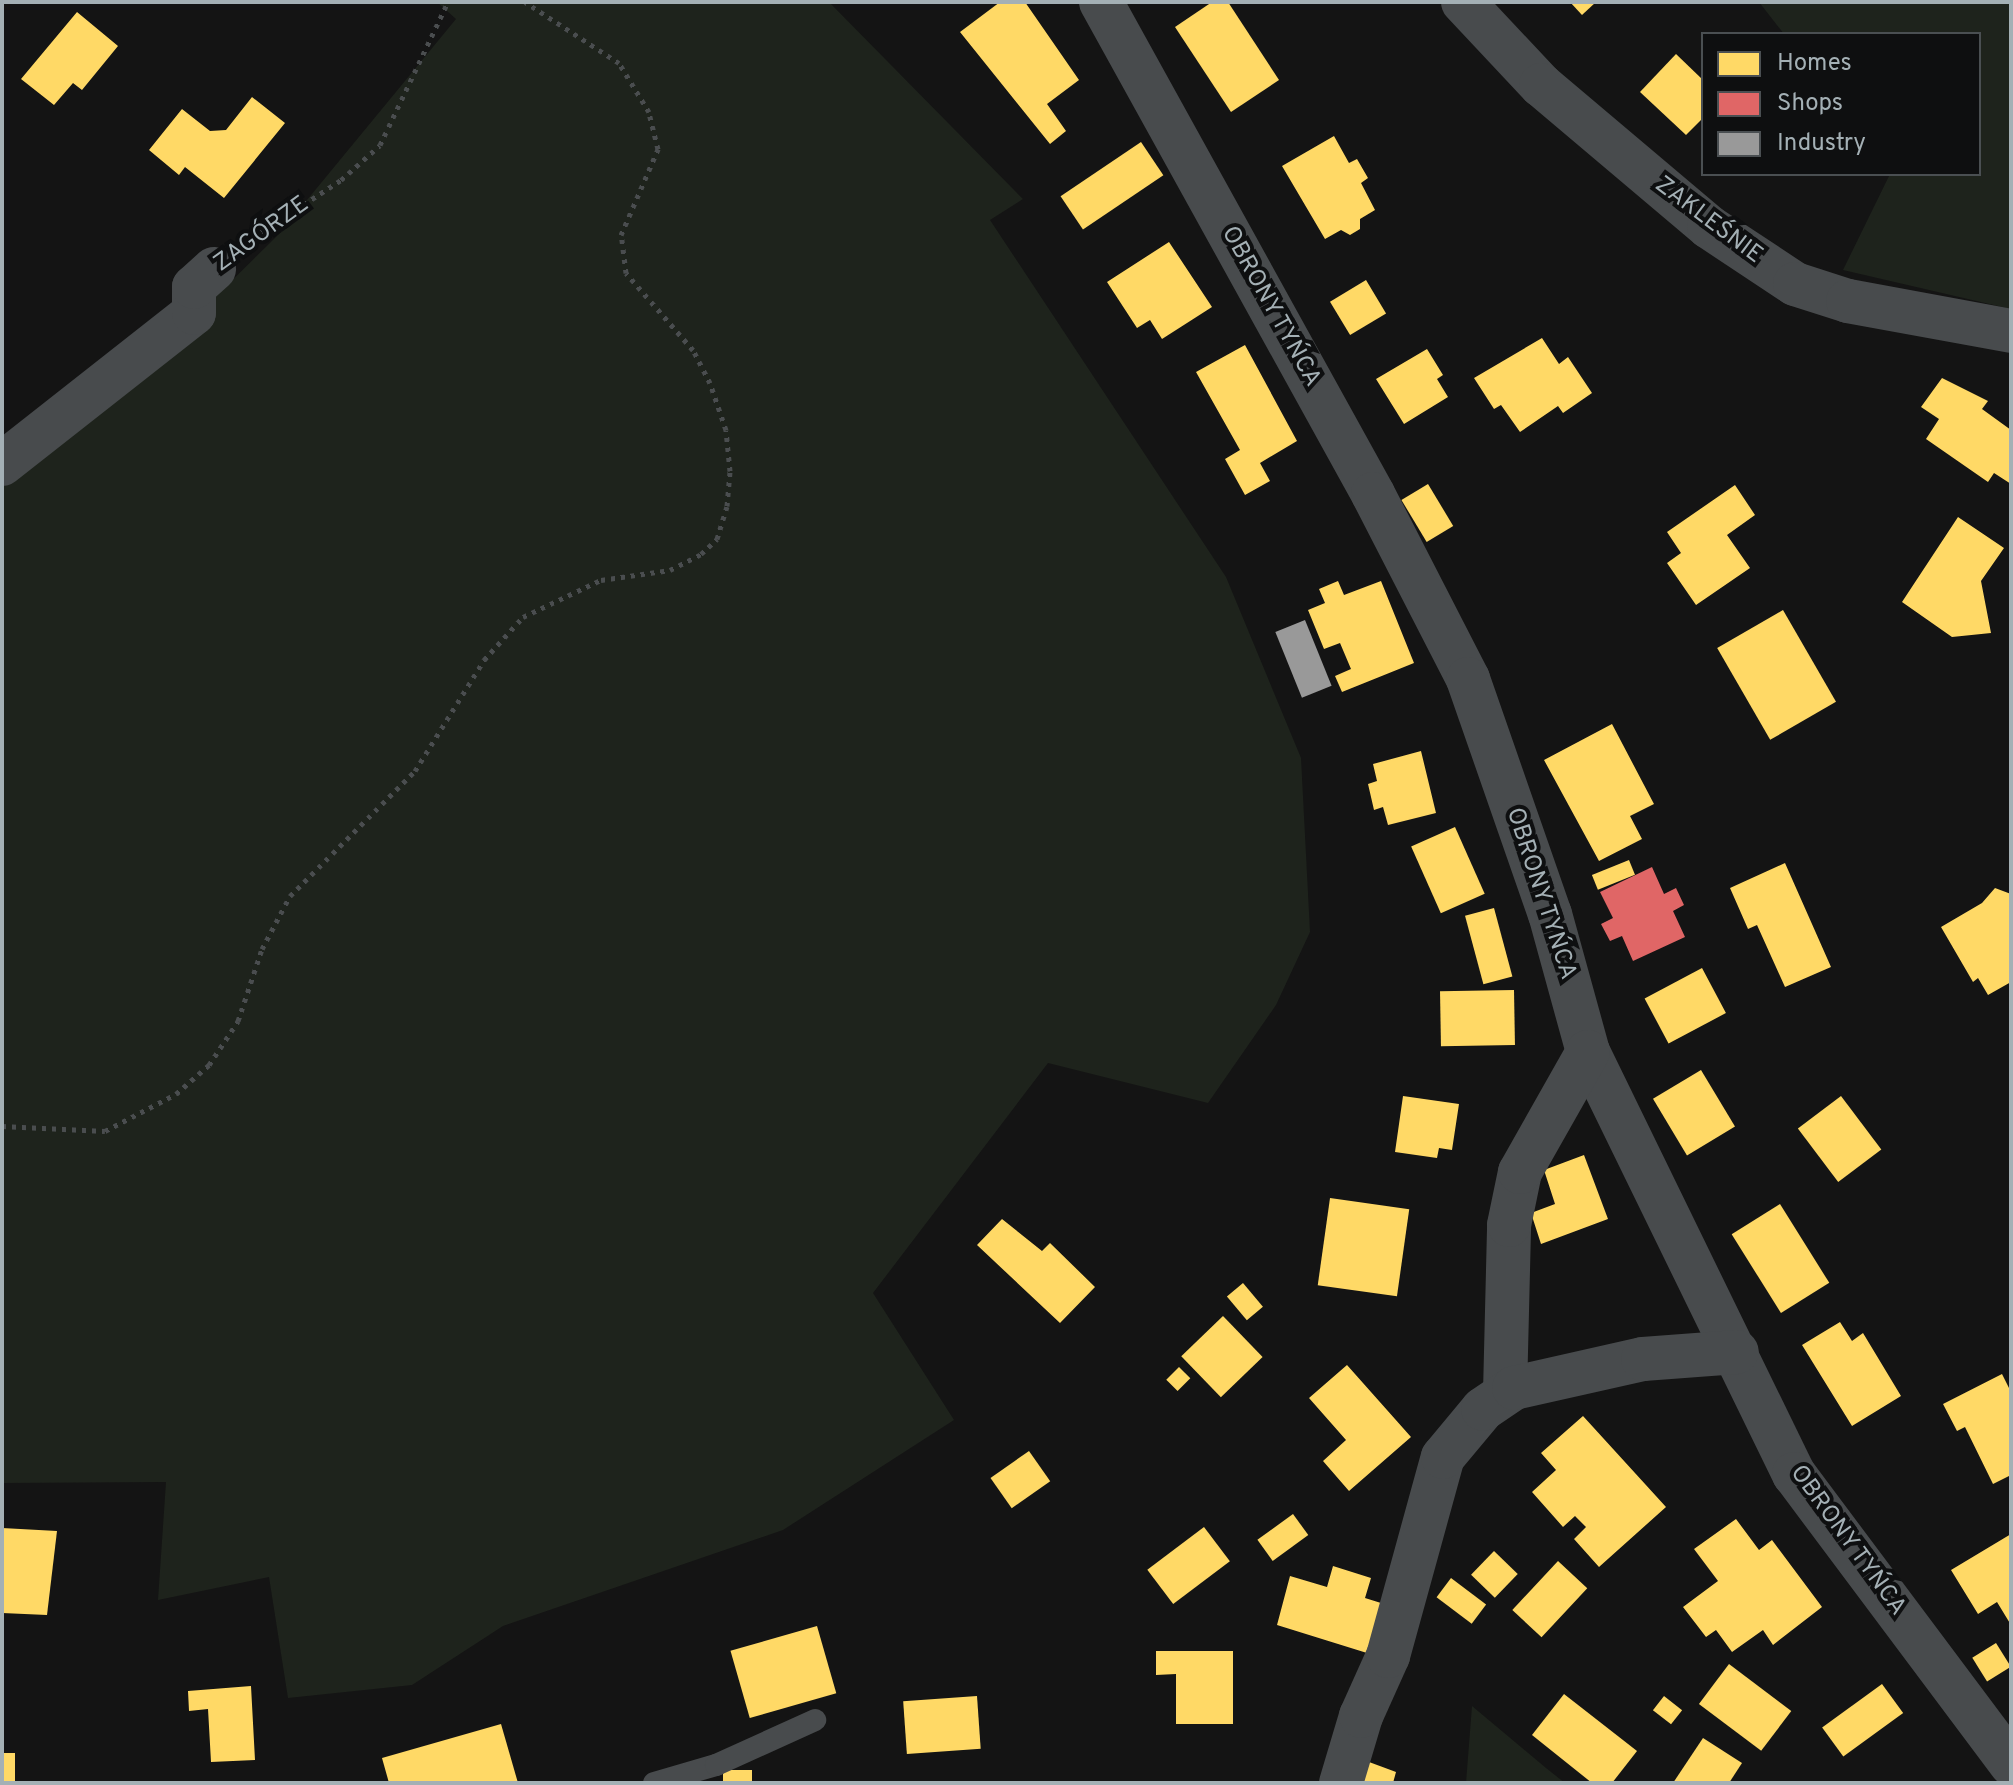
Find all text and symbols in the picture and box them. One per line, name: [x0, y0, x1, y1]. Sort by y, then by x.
legend: [1701, 32, 1981, 176]
text: Homes: [1777, 49, 1852, 79]
text: Shops: [1777, 89, 1843, 119]
text: Industry: [1777, 129, 1866, 159]
street label: ZAKLEŚNIE: [1649, 171, 1767, 271]
street label: ZAGÓRZE: [209, 191, 315, 279]
street label: OBRONY TYŃCA: [1214, 221, 1326, 393]
street label: OBRONY TYŃCA: [1498, 804, 1582, 984]
street label: OBRONY TYŃCA: [1782, 1459, 1912, 1623]

